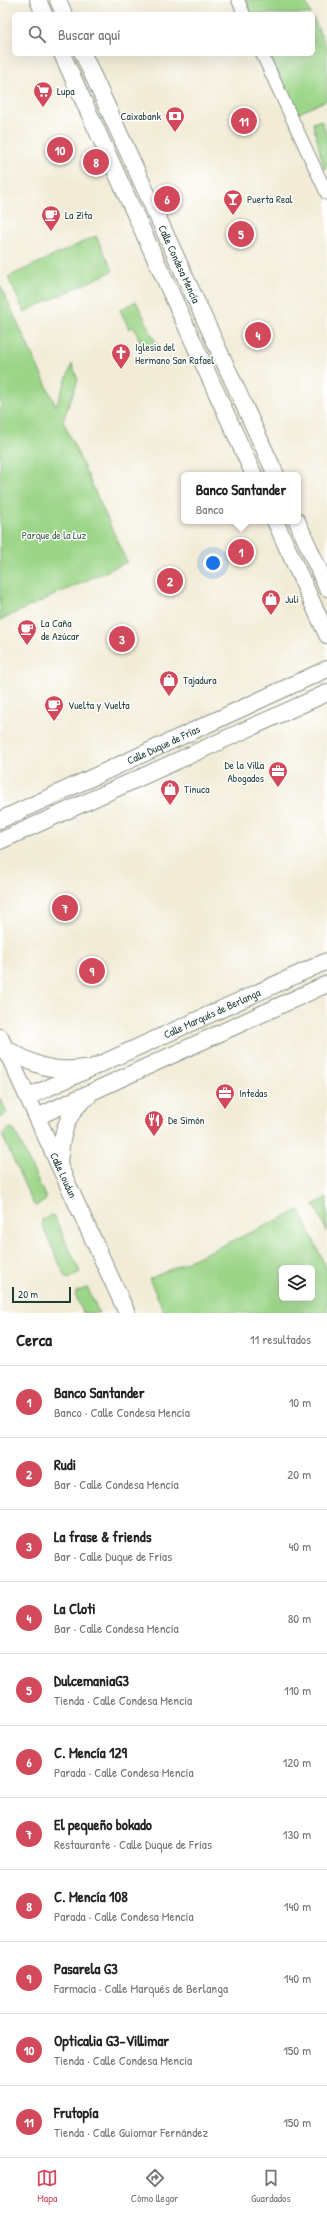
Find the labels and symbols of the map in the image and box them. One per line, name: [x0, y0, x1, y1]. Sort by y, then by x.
supermarket icon: Lupa: [32, 80, 54, 108]
place label: Lupa: [57, 84, 75, 98]
bank icon: Caixabank: [164, 105, 186, 133]
pin: 11: [231, 106, 257, 136]
place label: Caixabank: [121, 109, 161, 123]
pin: 10: [47, 135, 73, 165]
pin: 8: [83, 147, 109, 177]
pin: 6: [154, 184, 180, 214]
bar icon: Puerta Real: [222, 188, 244, 216]
place label: Puerta Real: [247, 192, 293, 206]
cafe icon: La Zita: [40, 204, 62, 232]
place label: La Zita: [65, 208, 93, 222]
pin: 5: [228, 219, 254, 249]
street label: Calle Condesa Mencía: [155, 223, 203, 306]
pin: 4: [245, 320, 271, 350]
place label: Iglesia del Hermano San Rafael: [135, 340, 214, 367]
church icon: Iglesia del Hermano San Rafael: [110, 342, 132, 370]
park label: Parque de la Luz: [22, 528, 86, 542]
pin: 1: [228, 537, 254, 567]
your location: [203, 553, 223, 573]
pin: 2: [157, 566, 183, 596]
shop icon: Juli: [260, 588, 282, 616]
place label: Juli: [285, 592, 299, 606]
place label: La Caña de Azúcar: [41, 616, 80, 643]
cafe icon: La Caña de Azúcar: [16, 618, 38, 646]
pin: 3: [109, 624, 135, 654]
shop icon: Tajadura: [158, 669, 180, 697]
place label: Tajadura: [183, 673, 217, 687]
cafe icon: Vuelta y Vuelta: [43, 694, 65, 722]
place label: Vuelta y Vuelta: [68, 698, 130, 712]
street label: Calle Duque de Frías: [125, 722, 202, 767]
place label: De la Villa Abogados: [224, 758, 265, 785]
office icon: De la Villa Abogados: [267, 760, 289, 788]
shop icon: Tinuca: [159, 778, 181, 806]
place label: Tinuca: [184, 782, 210, 796]
pin: 7: [52, 893, 78, 923]
pin: 9: [79, 956, 105, 986]
street label: Calle Marqués de Berlanga: [161, 985, 263, 1041]
office icon: Intedas: [214, 1082, 236, 1110]
place label: Intedas: [239, 1086, 268, 1100]
restaurant icon: De Simón: [143, 1109, 165, 1137]
place label: De Simón: [168, 1113, 205, 1127]
street label: Calle Loudun: [47, 1150, 80, 1200]
scale bar: [12, 1285, 71, 1304]

